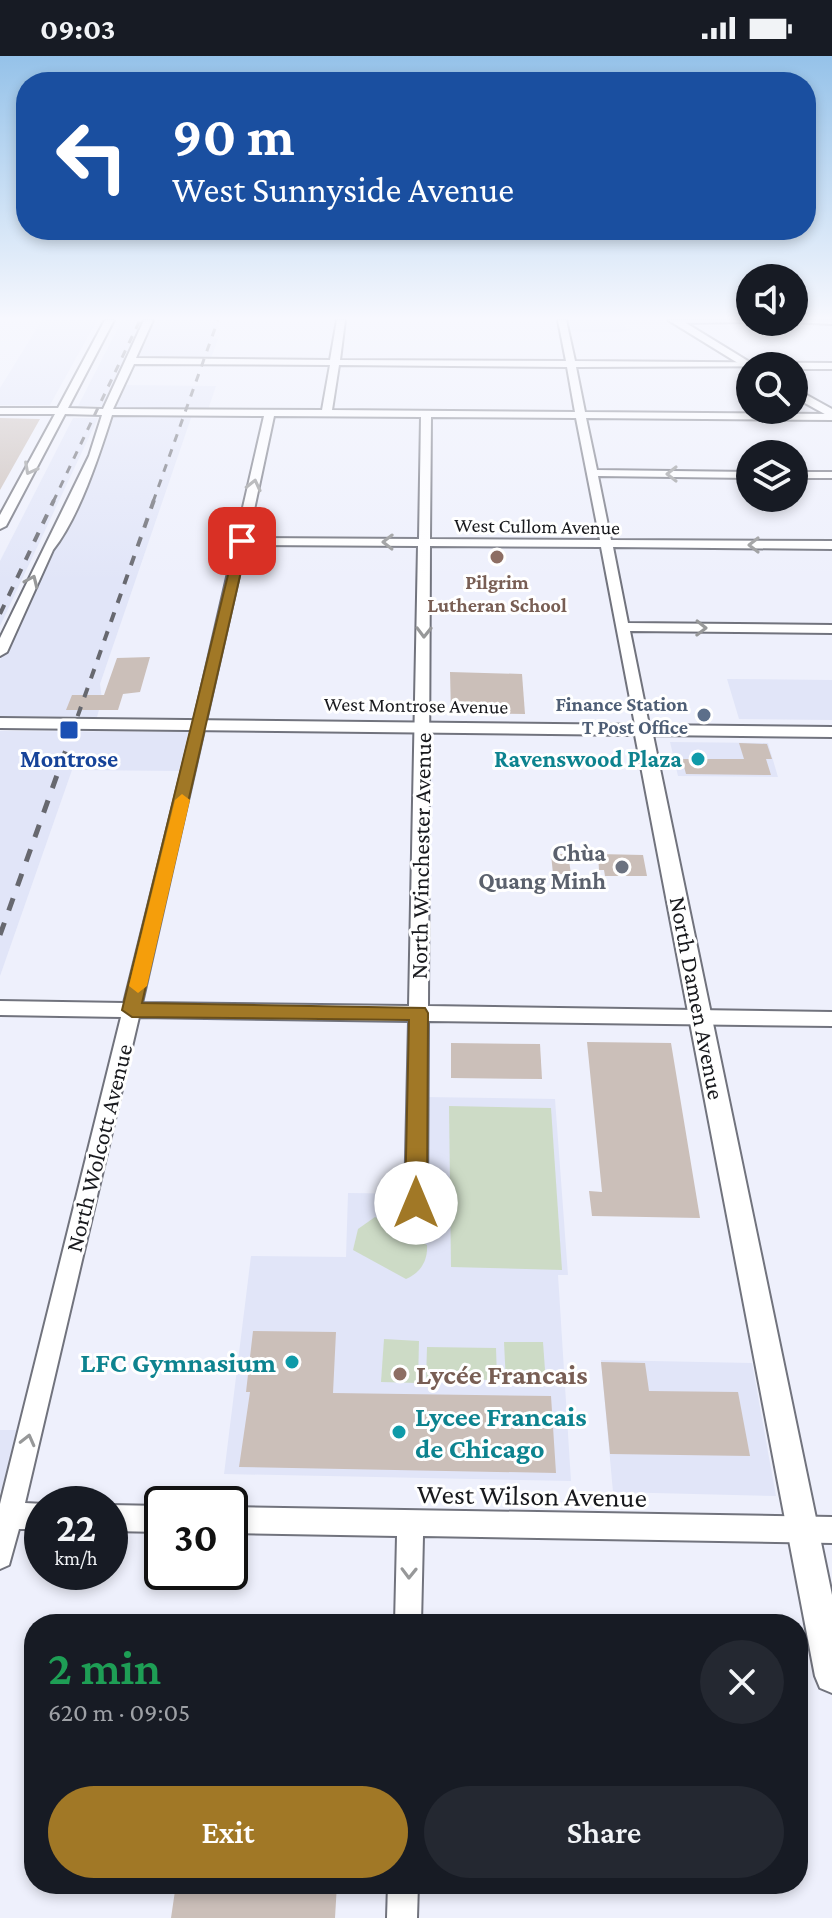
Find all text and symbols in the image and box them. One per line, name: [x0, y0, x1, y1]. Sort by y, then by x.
text: 09:03: [40, 12, 115, 45]
icon: left: [40, 104, 144, 208]
text: 90 m: [172, 105, 295, 167]
text: West Sunnyside Avenue: [172, 170, 514, 210]
map controls: [736, 264, 808, 512]
button: sound: [736, 264, 808, 336]
button: search: [736, 352, 808, 424]
button: layers: [736, 440, 808, 512]
one-way arrow: [25, 461, 40, 475]
one-way arrow: [665, 465, 678, 483]
one-way arrow: [245, 478, 262, 492]
pin: [208, 507, 276, 575]
street label: West Cullom Avenue: [454, 514, 620, 538]
icon: arrive: [220, 519, 264, 563]
one-way arrow: [381, 533, 394, 551]
one-way arrow: [747, 536, 760, 554]
marker: Pilgrim Lutheran School: [488, 548, 506, 566]
place label: Pilgrim Lutheran School: [427, 571, 567, 616]
one-way arrow: [22, 575, 38, 590]
one-way arrow: [695, 619, 708, 637]
one-way arrow: [415, 626, 433, 639]
street label: West Montrose Avenue: [324, 692, 509, 718]
place label: Finance Station T Post Office: [555, 693, 689, 738]
marker: Finance Station T Post Office: [695, 706, 713, 724]
marker: Montrose: [58, 719, 80, 741]
street label: North Winchester Avenue: [405, 732, 436, 980]
place label: Montrose: [20, 745, 118, 772]
place label: Ravenswood Plaza: [494, 745, 682, 772]
marker: Ravenswood Plaza: [689, 750, 707, 768]
place label: Chùa Quang Minh: [478, 839, 606, 894]
marker: Chùa Quang Minh: [613, 858, 631, 876]
street label: North Damen Avenue: [665, 894, 730, 1102]
street label: North Wolcott Avenue: [60, 1041, 137, 1255]
position arrow: [374, 1161, 458, 1245]
place label: LFC Gymnasium: [80, 1347, 276, 1378]
marker: LFC Gymnasium: [283, 1353, 301, 1371]
place label: Lycée Francais: [416, 1359, 588, 1390]
marker: Lycée Francais: [391, 1365, 409, 1383]
place label: Lycee Francais de Chicago: [415, 1401, 587, 1464]
marker: Lycee Francais de Chicago: [390, 1423, 408, 1441]
one-way arrow: [19, 1434, 36, 1447]
street label: West Wilson Avenue: [417, 1478, 647, 1513]
speed limit sign: 30: [144, 1486, 248, 1590]
text: 22: [56, 1505, 96, 1550]
text: km/h: [54, 1547, 98, 1569]
one-way arrow: [400, 1567, 417, 1580]
button: close: [700, 1640, 784, 1724]
text: 2 min: [48, 1641, 161, 1694]
text: 620 m · 09:05: [48, 1698, 190, 1727]
button: Exit: [48, 1786, 408, 1878]
button: Share: [424, 1786, 784, 1878]

